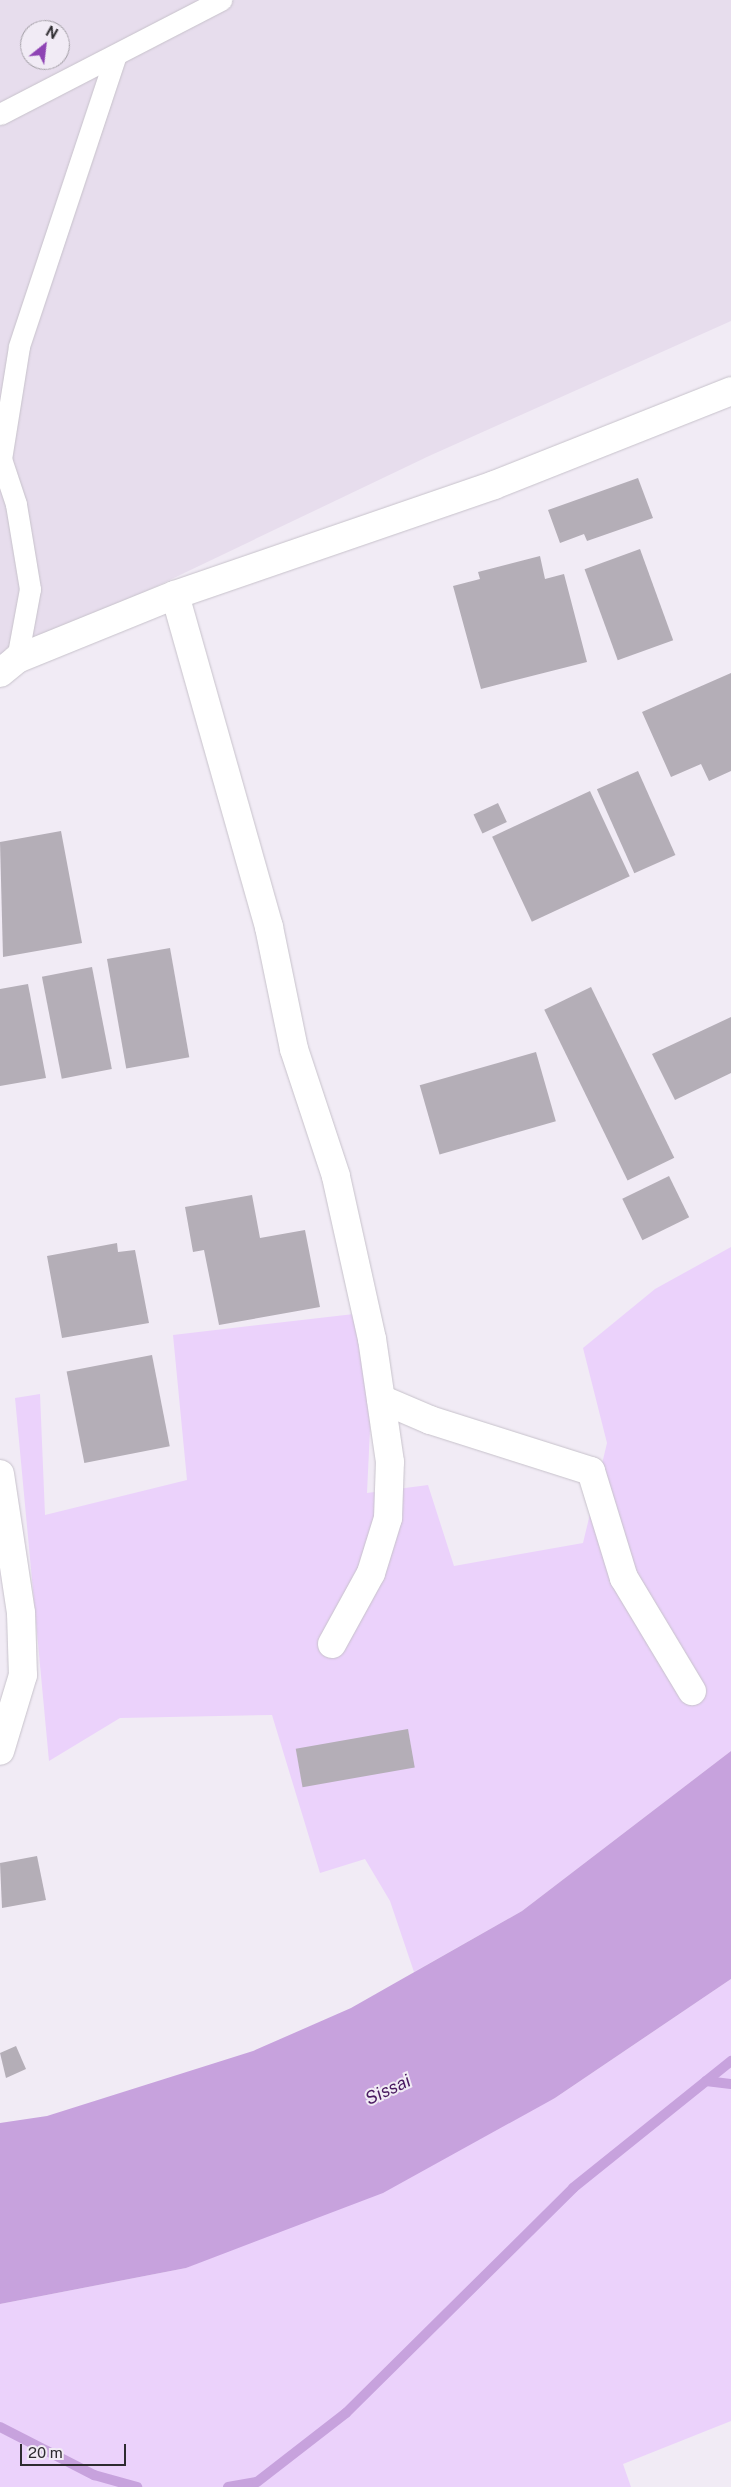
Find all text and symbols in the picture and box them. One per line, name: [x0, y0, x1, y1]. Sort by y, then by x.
north arrow: [20, 20, 70, 70]
text: N: [43, 23, 60, 42]
water label: Sissai: [362, 2070, 414, 2110]
scale bar: [22, 2434, 129, 2466]
text: 20 m: [28, 2444, 63, 2461]

